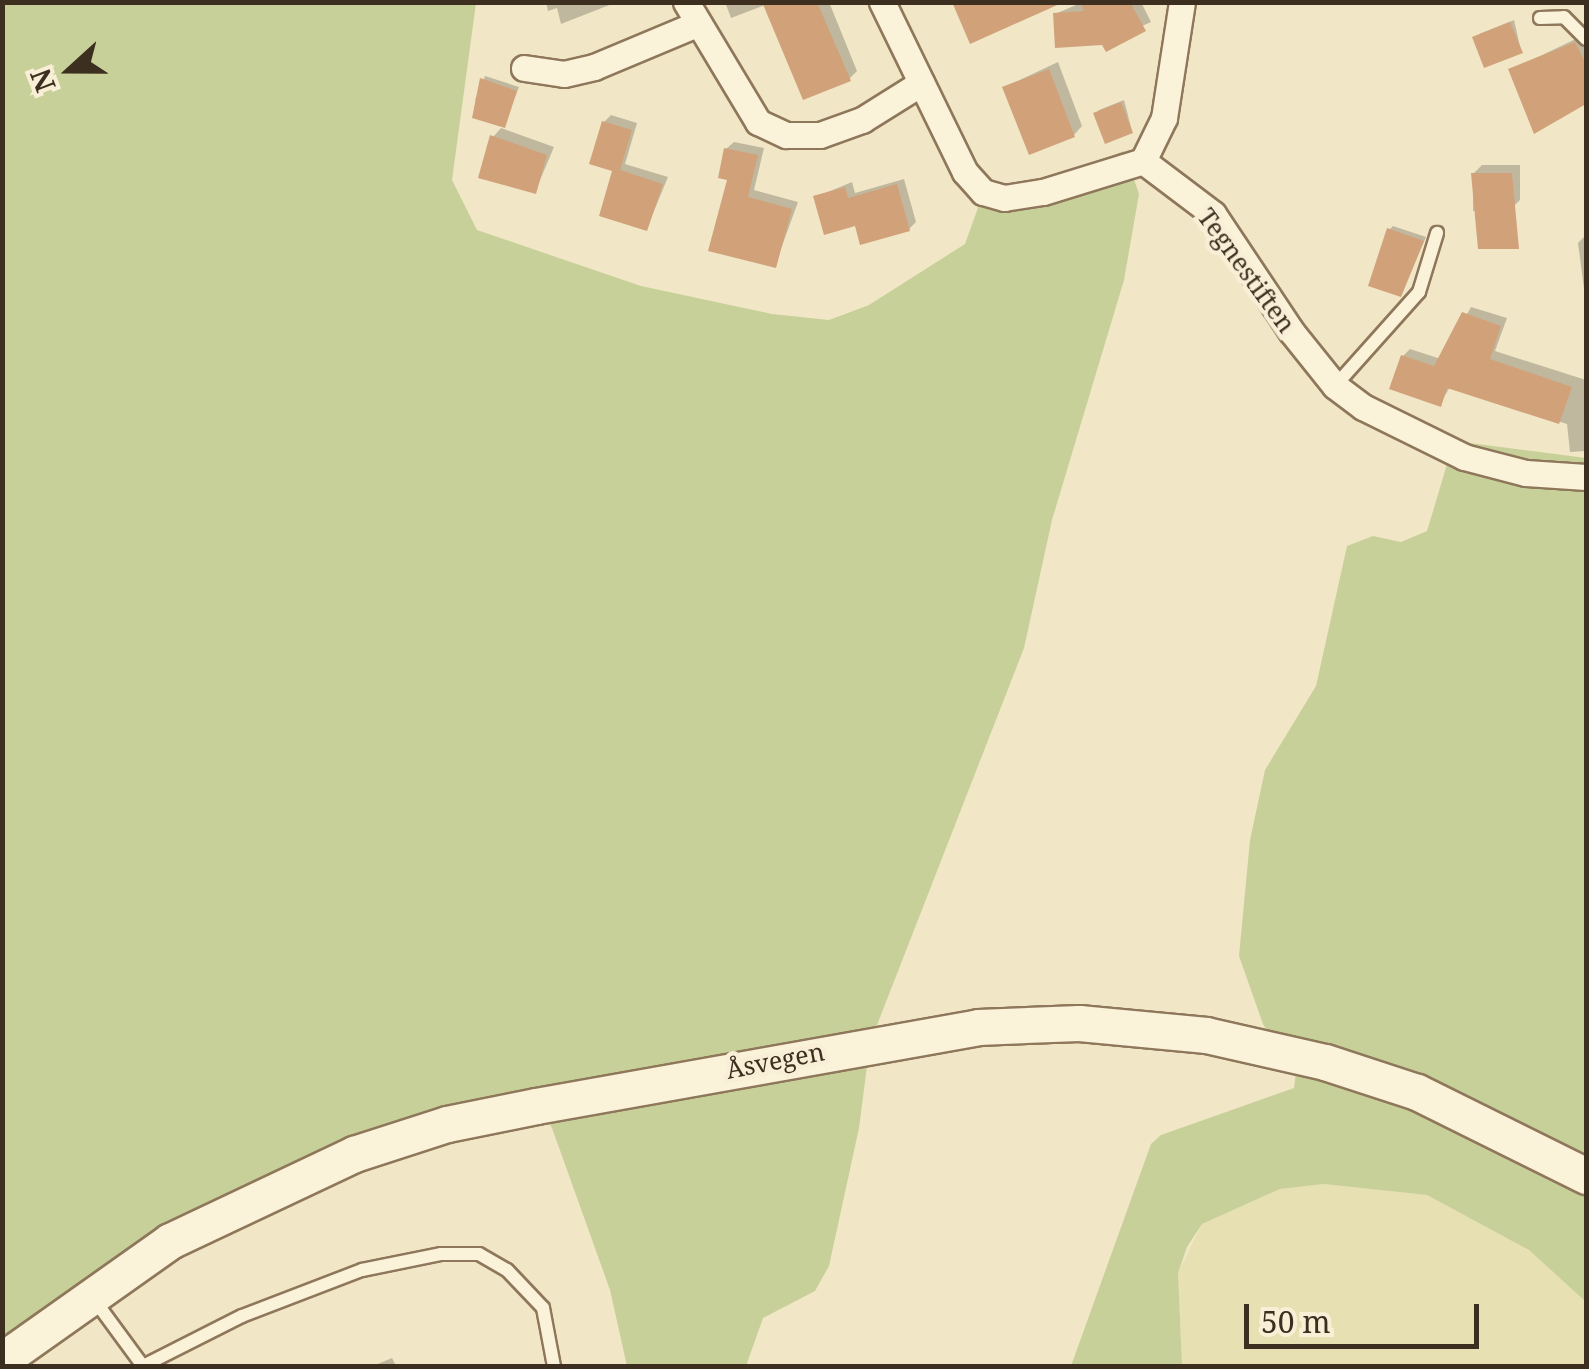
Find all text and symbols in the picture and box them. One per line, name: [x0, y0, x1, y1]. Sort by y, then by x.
north arrow: [20, 20, 120, 120]
text: N: [20, 64, 64, 98]
street label: Tegnestiften: [1192, 202, 1302, 338]
street label: Åsvegen: [723, 1036, 827, 1084]
scale bar: [1249, 1284, 1484, 1346]
text: 50 m: [1261, 1301, 1331, 1342]

